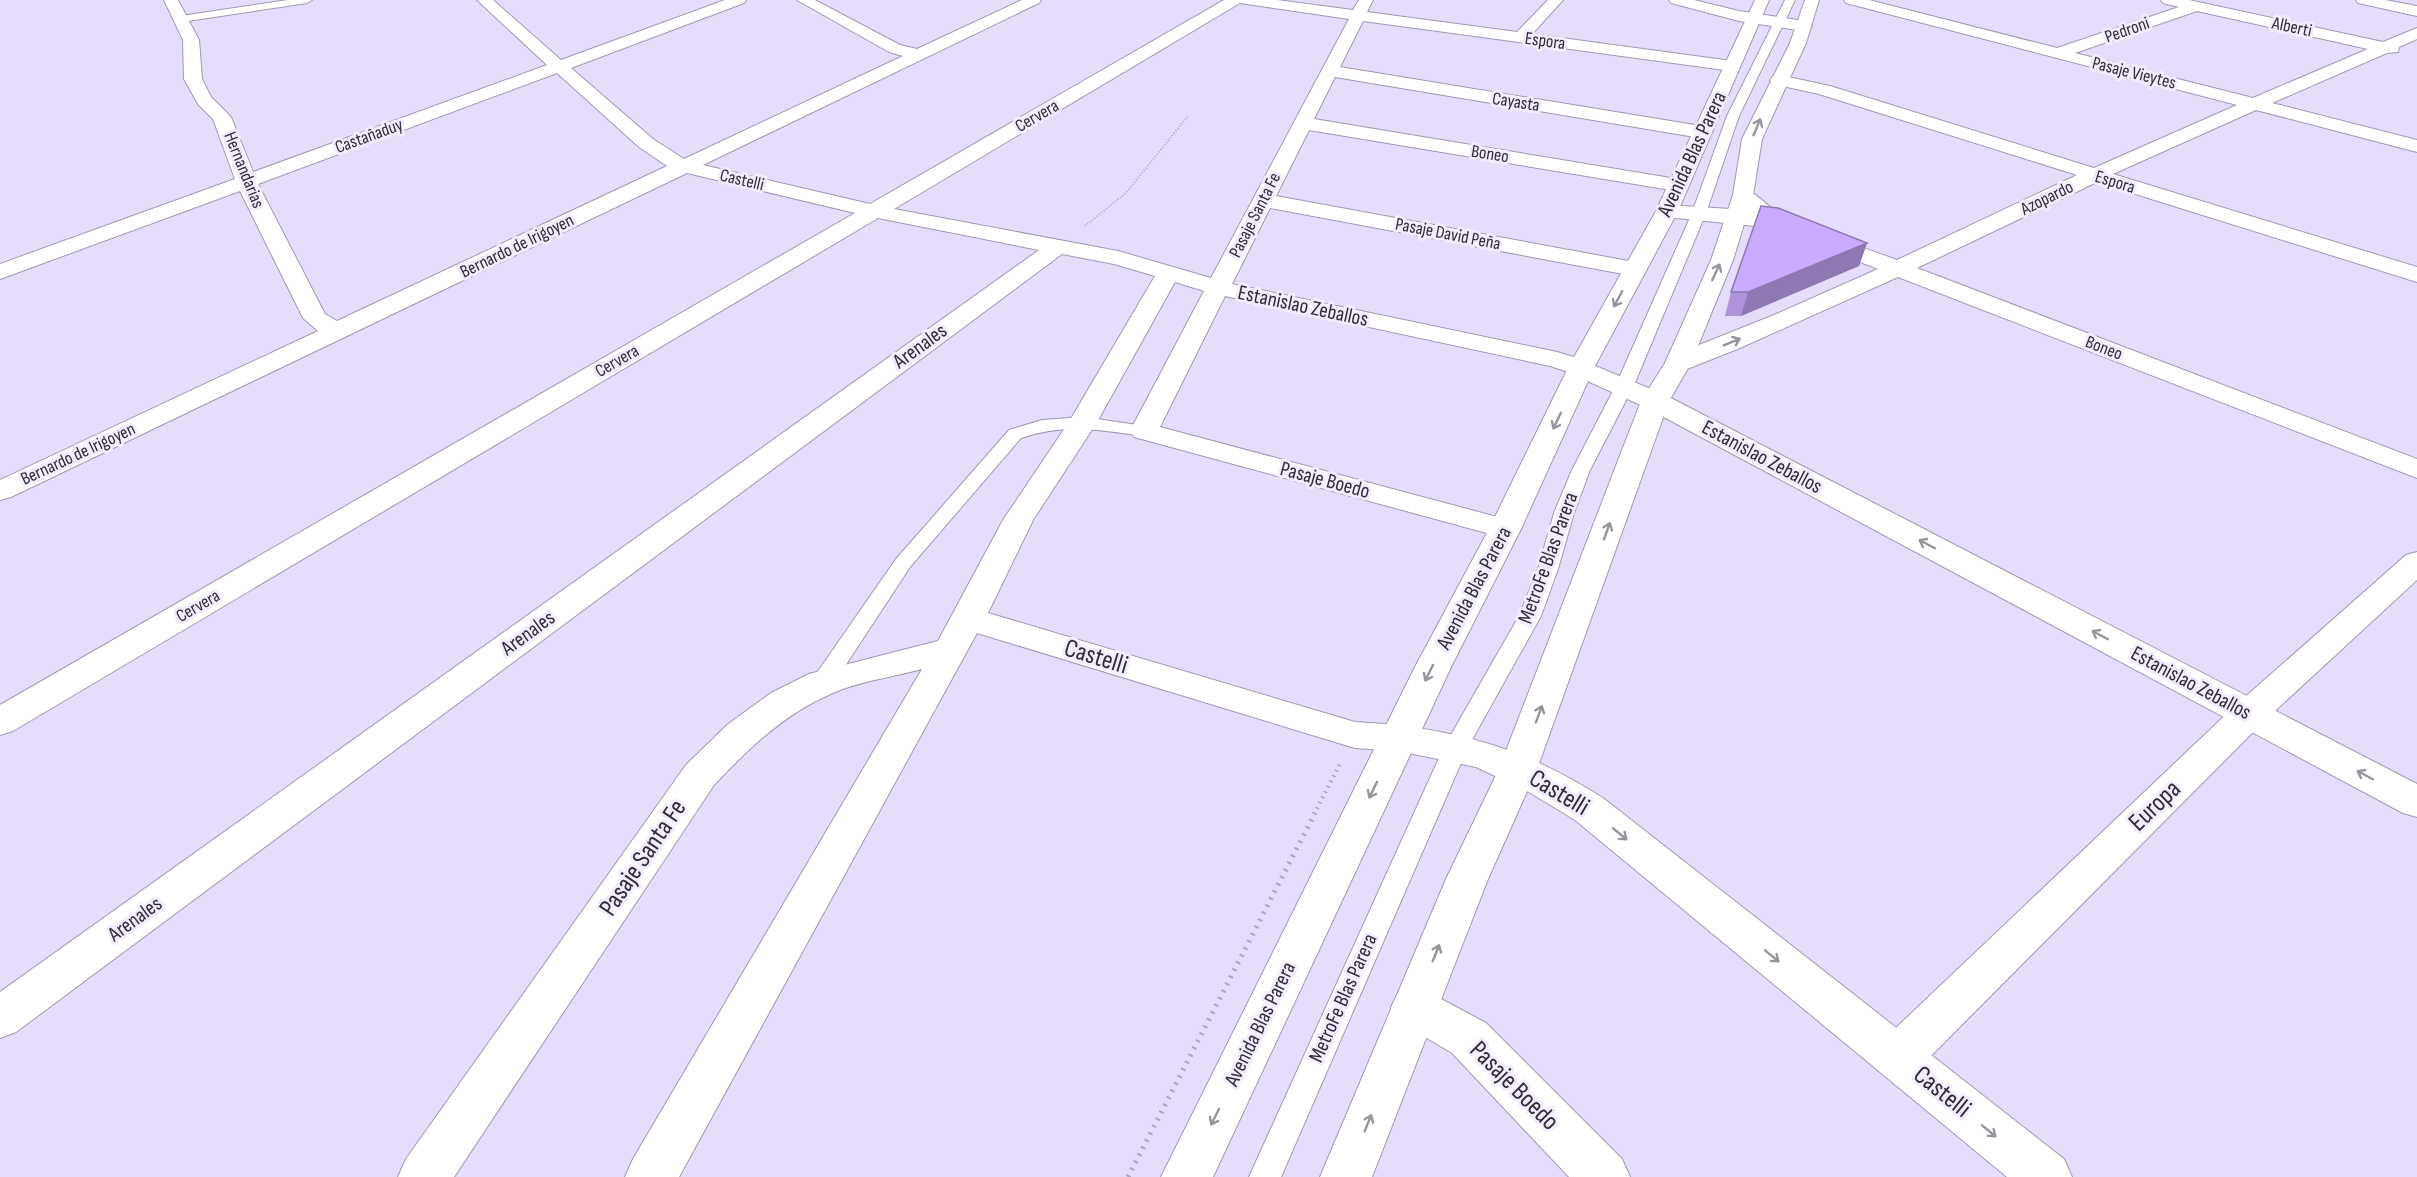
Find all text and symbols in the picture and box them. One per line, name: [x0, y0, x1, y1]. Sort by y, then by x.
street label: Alberti: [2269, 12, 2314, 41]
street label: Pedroni: [2102, 13, 2152, 47]
street label: Espora: [1523, 28, 1567, 54]
street label: Pasaje Vieytes: [2090, 52, 2178, 94]
street label: Cayasta: [1491, 88, 1541, 116]
street label: Avenida Blas Parera: [1652, 88, 1732, 221]
street label: Cervera: [1011, 95, 1063, 137]
street label: Castañaduy: [332, 114, 406, 158]
one-way arrow: [1752, 118, 1763, 137]
street label: Hernandarias: [219, 129, 269, 211]
street label: Boneo: [1470, 141, 1510, 167]
street label: Castelli: [718, 165, 766, 195]
street label: Espora: [2093, 166, 2138, 198]
street label: Pasaje Santa Fe: [1225, 169, 1285, 261]
street label: Azopardo: [2016, 176, 2077, 220]
street label: Bernardo de Irigoyen: [457, 209, 577, 283]
street label: Pasaje David Peña: [1394, 214, 1502, 254]
one-way arrow: [1712, 263, 1723, 281]
street label: Estanislao Zeballos: [1236, 280, 1370, 332]
one-way arrow: [1612, 289, 1623, 307]
street label: Arenales: [887, 318, 952, 374]
street label: Boneo: [2083, 331, 2125, 365]
one-way arrow: [1723, 336, 1741, 347]
street label: Cervera: [591, 340, 643, 382]
one-way arrow: [1550, 411, 1562, 429]
street label: Estanislao Zeballos: [1698, 415, 1826, 499]
street label: Bernardo de Irigoyen: [18, 418, 138, 490]
street label: Pasaje Boedo: [1277, 456, 1373, 504]
street label: MetroFe Blas Parera: [1513, 489, 1583, 627]
one-way arrow: [1602, 522, 1613, 541]
street label: Avenida Blas Parera: [1431, 523, 1517, 654]
one-way arrow: [1919, 538, 1937, 549]
street label: Cervera: [172, 585, 224, 627]
street label: Arenales: [495, 605, 560, 661]
one-way arrow: [2092, 629, 2109, 641]
street label: Castelli: [1061, 633, 1131, 681]
street label: Estanislao Zeballos: [2127, 641, 2255, 725]
one-way arrow: [1423, 664, 1435, 682]
one-way arrow: [1534, 705, 1545, 724]
street label: Castelli: [1523, 763, 1595, 823]
one-way arrow: [2357, 769, 2375, 780]
street label: Europa: [2123, 774, 2187, 838]
one-way arrow: [1366, 781, 1378, 799]
street label: Pasaje Santa Fe: [593, 794, 693, 922]
one-way arrow: [1612, 827, 1627, 841]
street label: Arenales: [102, 891, 167, 947]
street label: MetroFe Blas Parera: [1304, 930, 1382, 1066]
one-way arrow: [1431, 944, 1442, 963]
one-way arrow: [1764, 949, 1780, 962]
street label: Avenida Blas Parera: [1219, 958, 1301, 1091]
street label: Pasaje Boedo: [1463, 1035, 1565, 1137]
street label: Castelli: [1907, 1060, 1977, 1124]
one-way arrow: [1209, 1108, 1221, 1126]
one-way arrow: [1363, 1114, 1374, 1132]
one-way arrow: [1981, 1124, 1997, 1137]

